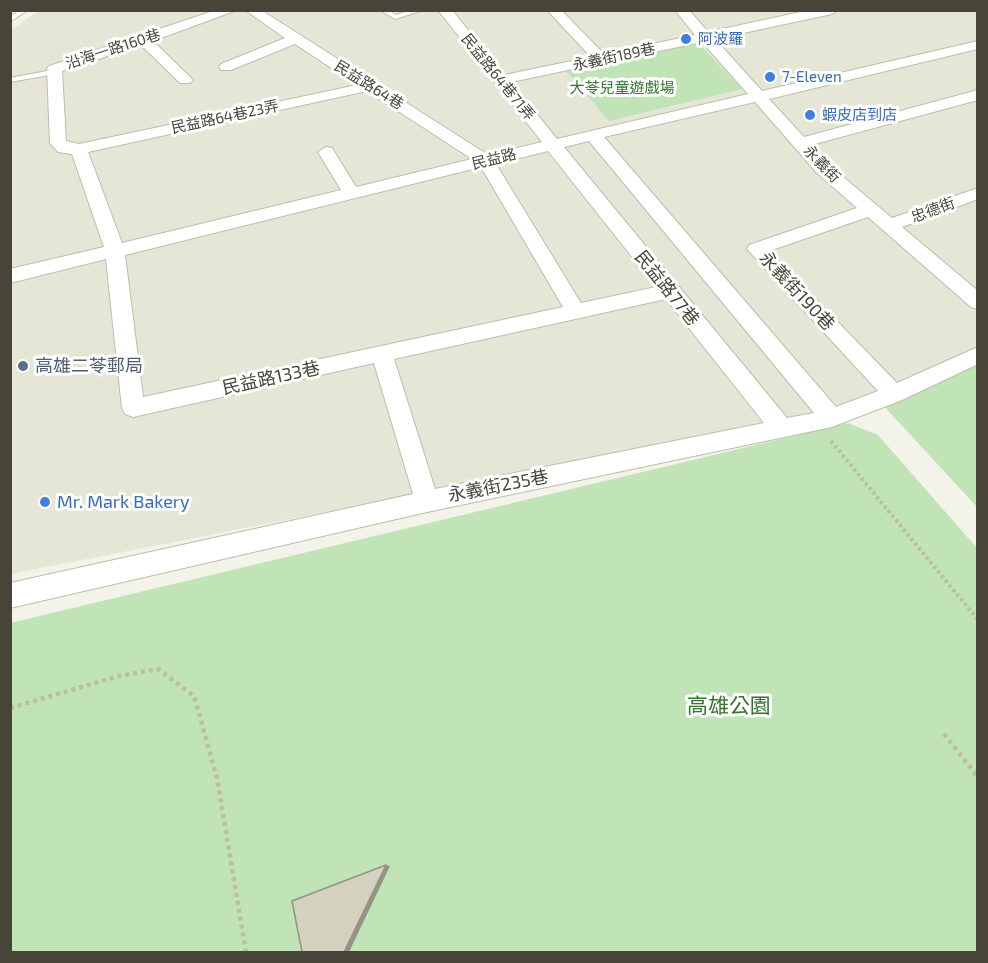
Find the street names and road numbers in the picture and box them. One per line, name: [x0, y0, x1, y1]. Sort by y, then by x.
street label: 沿海一路160巷: [63, 25, 163, 73]
street label: 民益路64巷71弄: [458, 30, 538, 124]
street label: 永義街189巷: [571, 40, 657, 74]
street label: 民益路64巷: [331, 57, 407, 113]
street label: 民益路64巷23弄: [170, 97, 280, 137]
street label: 永義街: [800, 142, 844, 186]
street label: 民益路: [470, 145, 518, 173]
street label: 忠德街: [909, 194, 957, 226]
street label: 民益路77巷: [630, 246, 704, 330]
street label: 永義街190巷: [755, 247, 839, 335]
street label: 民益路133巷: [220, 357, 322, 399]
street label: 永義街235巷: [446, 466, 550, 506]

